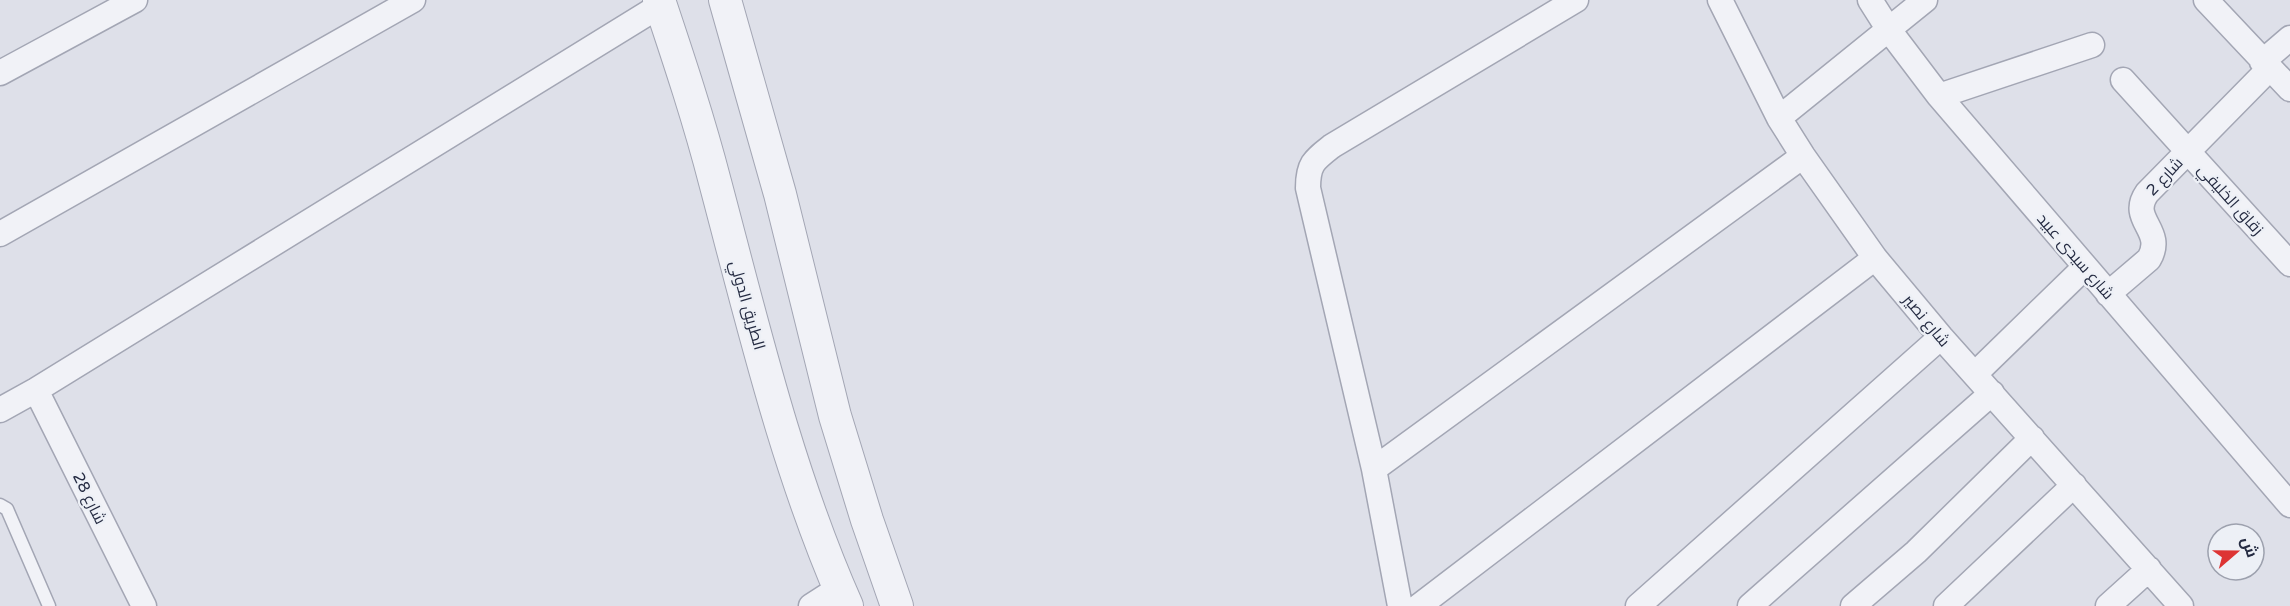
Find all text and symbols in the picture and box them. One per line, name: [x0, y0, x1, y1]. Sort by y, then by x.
street label: شارع 2: [2142, 153, 2188, 201]
street label: زقاق الخليفي: [2191, 160, 2267, 241]
street label: شارع سيدى عبيد: [2032, 209, 2118, 304]
street label: الطريق الدولي: [722, 258, 769, 353]
street label: شارع نصير: [1897, 289, 1954, 352]
street label: شارع 28: [67, 469, 110, 528]
north arrow: [2206, 522, 2266, 582]
text: ش: [2236, 534, 2262, 560]

